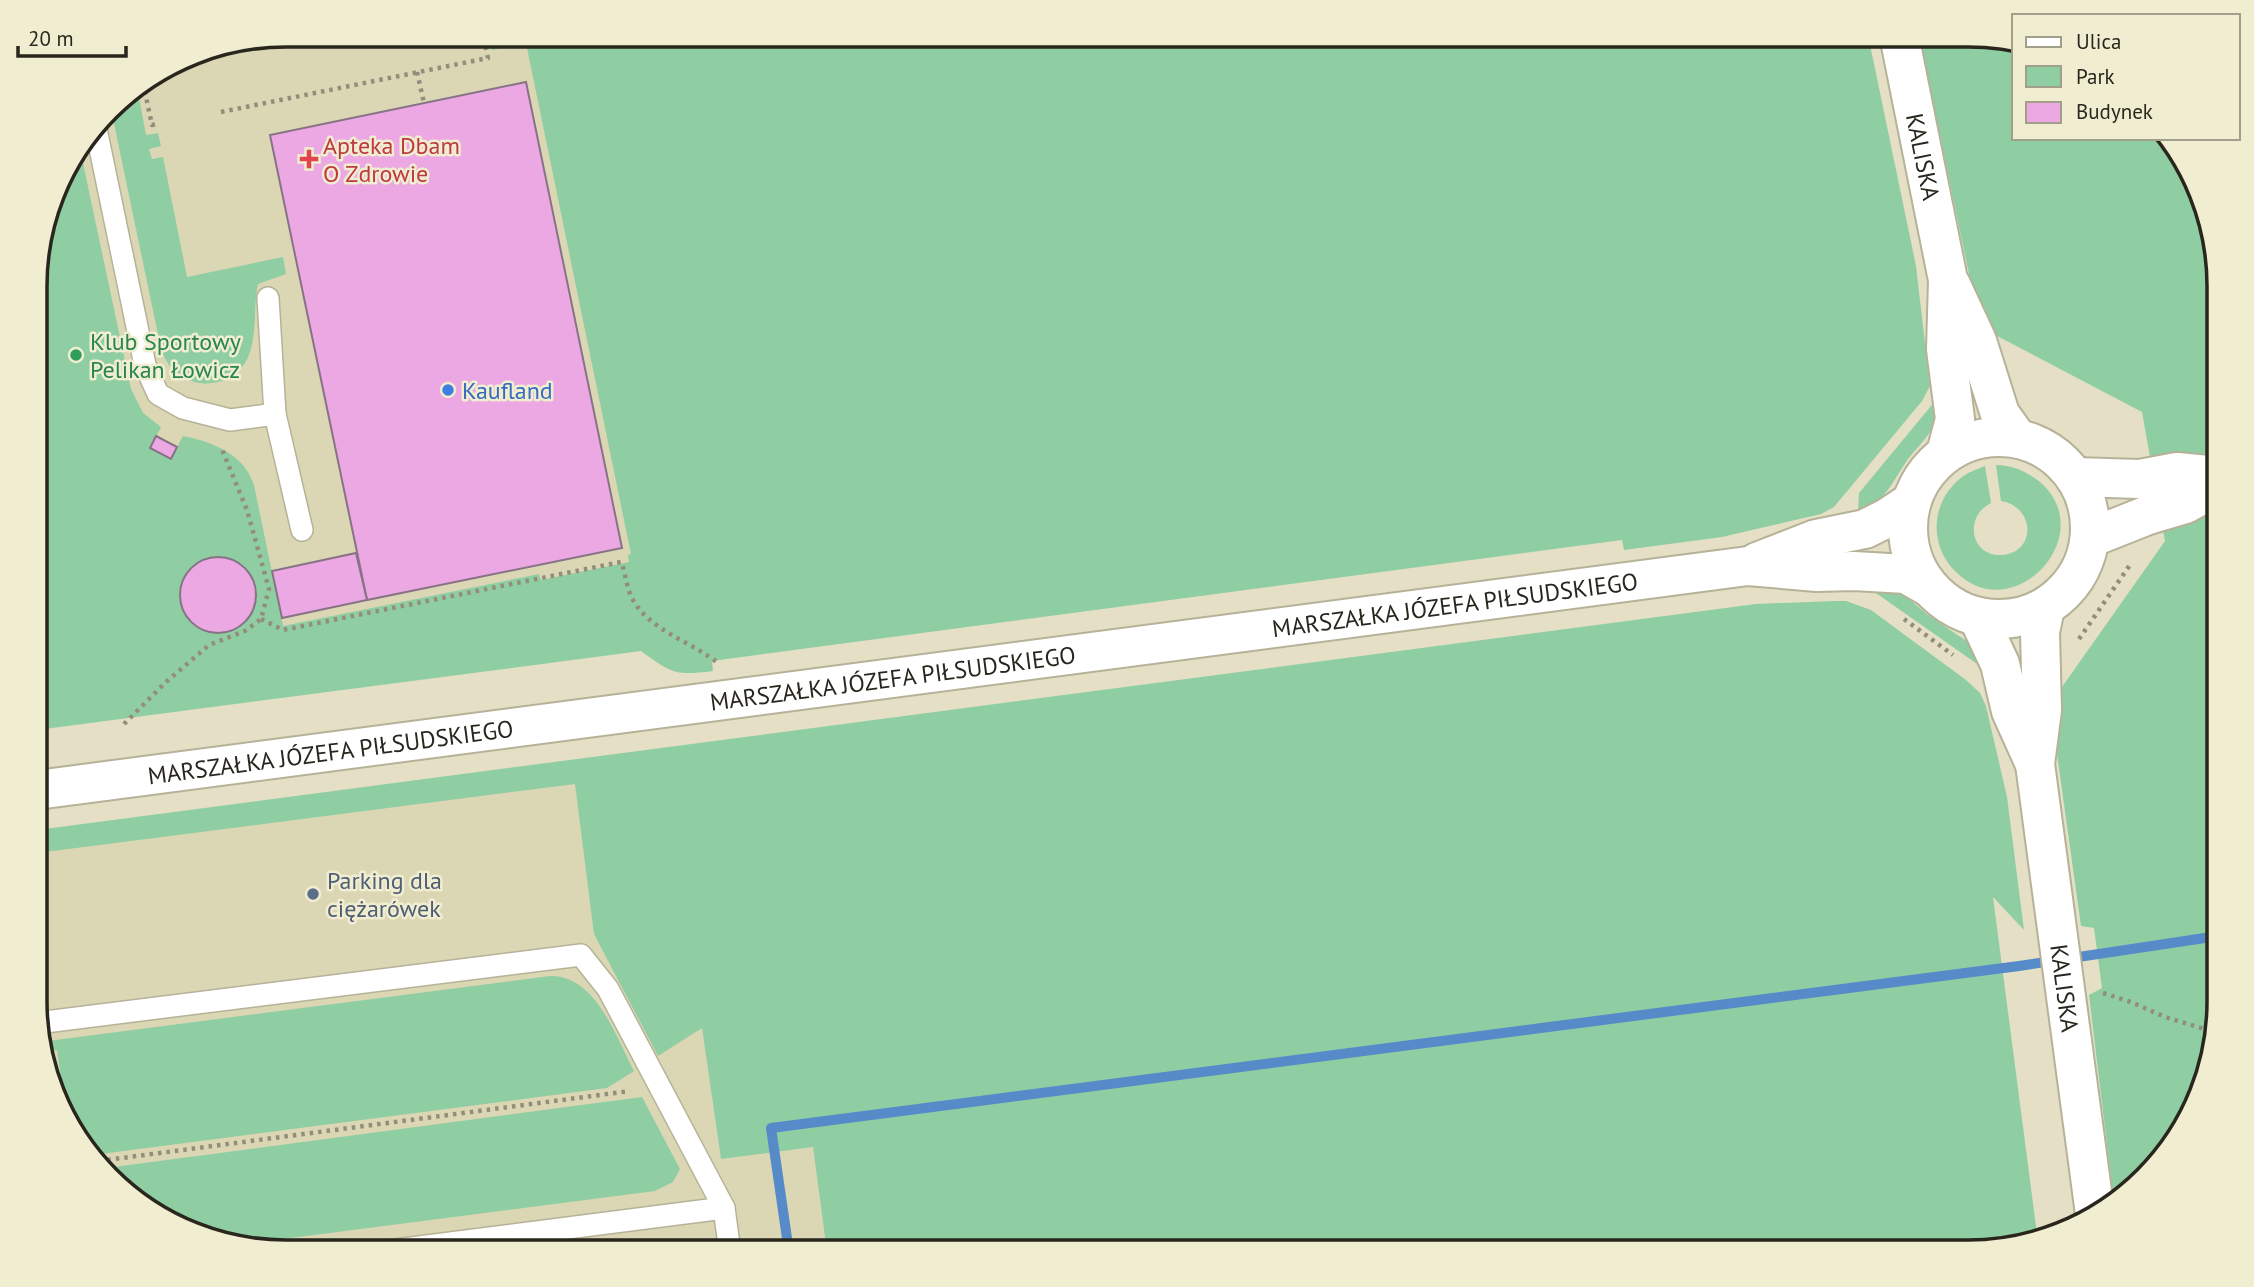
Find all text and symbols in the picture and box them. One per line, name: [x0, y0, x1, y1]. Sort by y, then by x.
scale bar: [18, 14, 126, 58]
legend: [2012, 14, 2240, 140]
text: 20 m: [28, 25, 74, 52]
text: Ulica: [2076, 28, 2121, 55]
text: Park: [2076, 63, 2115, 90]
text: Budynek: [2076, 98, 2153, 125]
street label: KALISKA: [1899, 110, 1947, 203]
place label: Apteka Dbam O Zdrowie: [323, 130, 460, 189]
marker: Apteka Dbam O Zdrowie: [301, 151, 317, 167]
place label: Klub Sportowy Pelikan Łowicz: [90, 326, 241, 385]
marker: Klub Sportowy Pelikan Łowicz: [68, 347, 84, 363]
place label: Kaufland: [462, 375, 553, 406]
marker: Kaufland: [440, 382, 456, 398]
street label: MARSZAŁKA JÓZEFA PIŁSUDSKIEGO: [1270, 565, 1640, 644]
street label: MARSZAŁKA JÓZEFA PIŁSUDSKIEGO: [708, 639, 1077, 717]
street label: MARSZAŁKA JÓZEFA PIŁSUDSKIEGO: [146, 712, 515, 791]
place label: Parking dla ciężarówek: [327, 865, 442, 924]
marker: Parking dla ciężarówek: [305, 886, 321, 902]
street label: KALISKA: [2044, 942, 2086, 1034]

